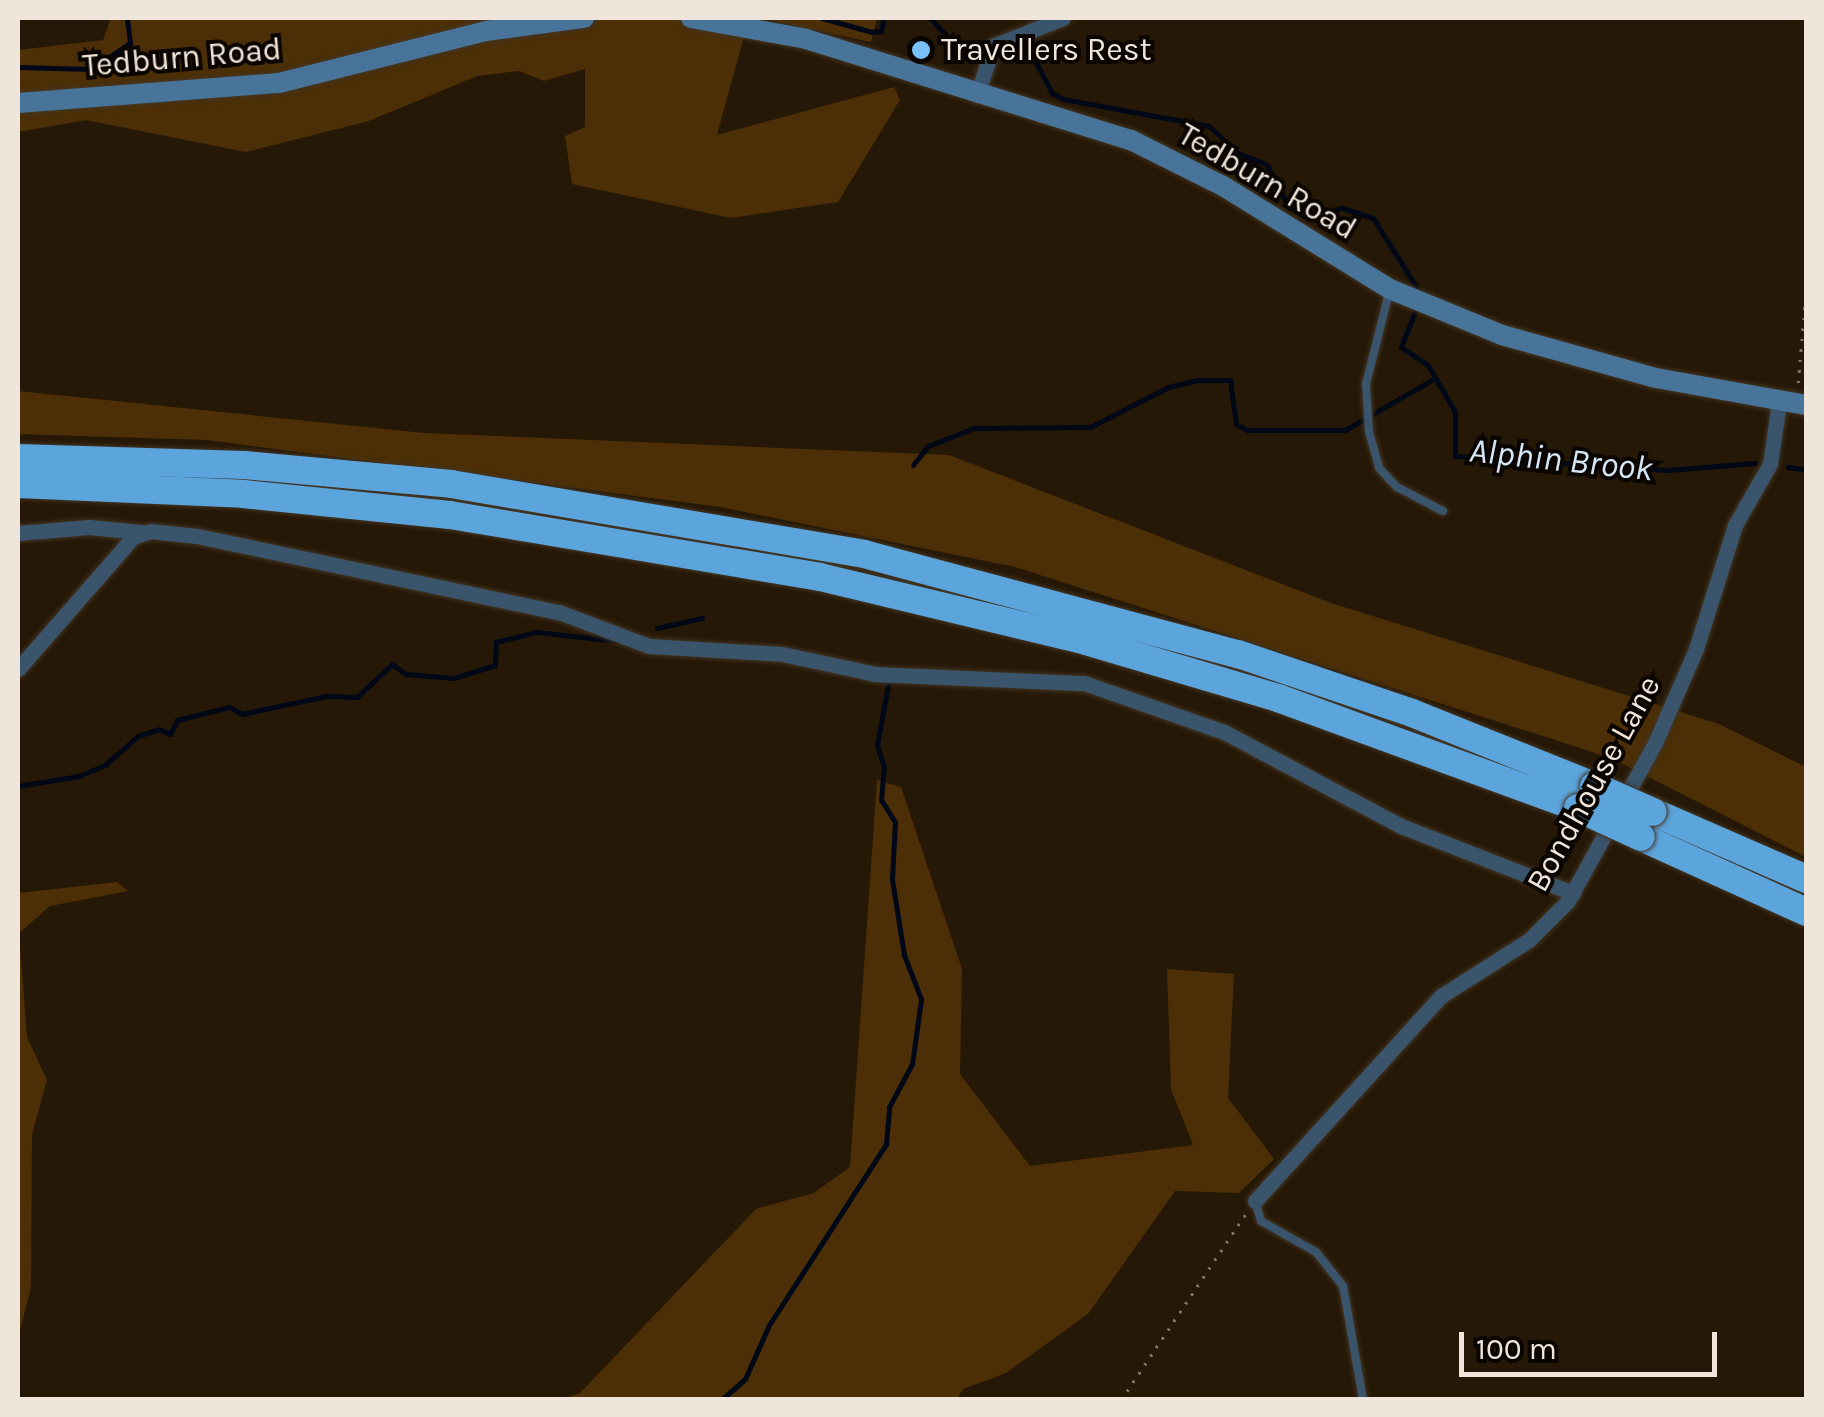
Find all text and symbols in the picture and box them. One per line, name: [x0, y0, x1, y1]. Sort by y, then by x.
street label: Tedburn Road: [81, 30, 283, 86]
place label: Travellers Rest: [941, 31, 1152, 69]
marker: Travellers Rest: [910, 39, 932, 61]
street label: Tedburn Road: [1171, 116, 1363, 248]
water label: Alphin Brook: [1467, 429, 1655, 491]
street label: Bondhouse Lane: [1519, 669, 1669, 899]
scale bar: [1464, 1312, 1722, 1374]
text: 100 m: [1476, 1331, 1557, 1367]

